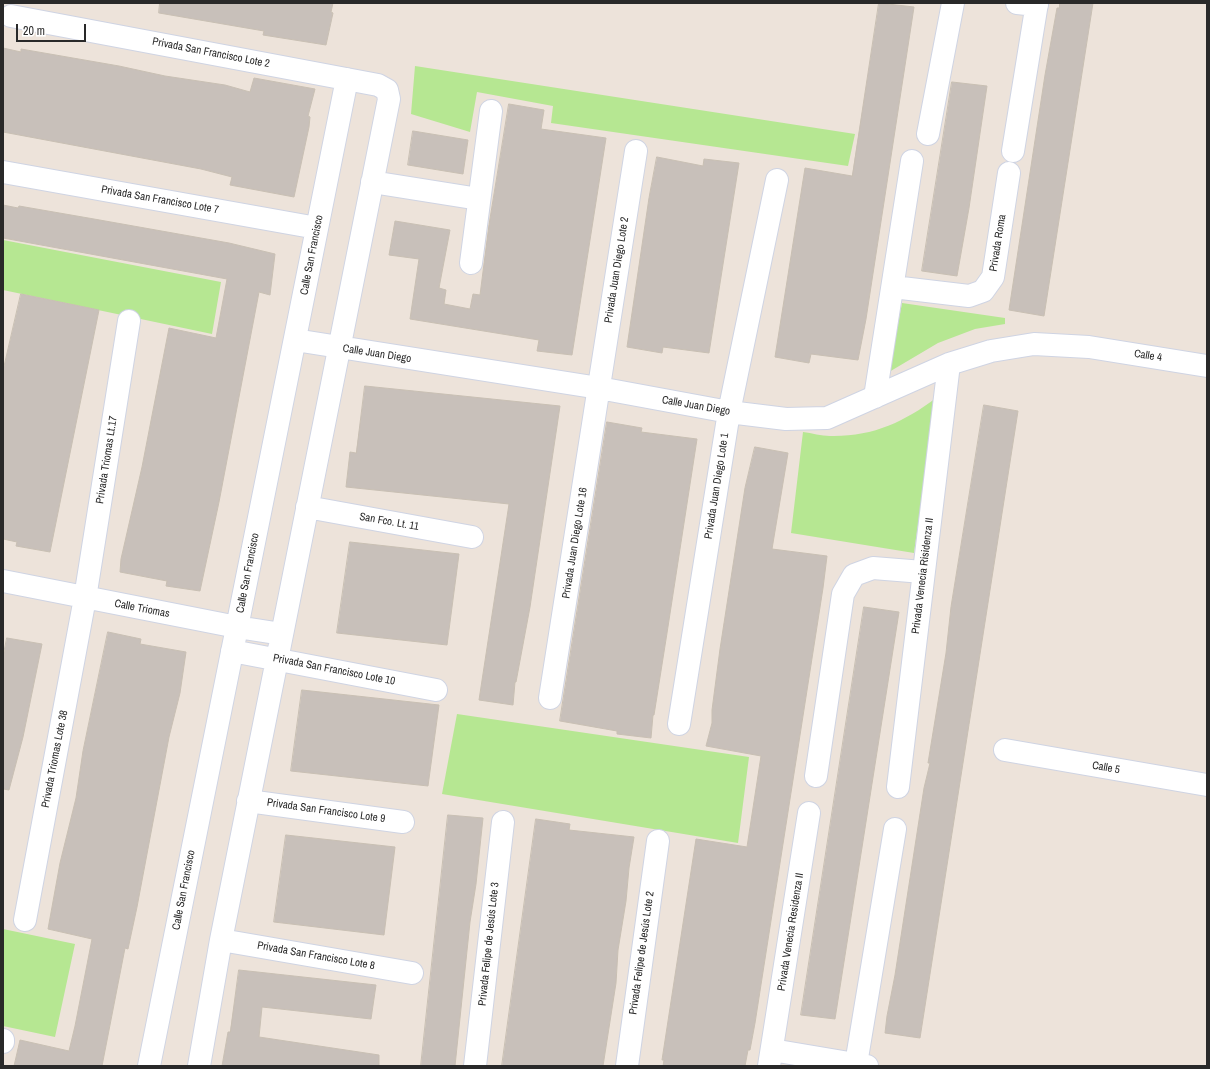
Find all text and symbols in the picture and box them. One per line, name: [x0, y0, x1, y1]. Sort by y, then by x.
scale bar: [18, 16, 88, 42]
text: 20 m: [23, 23, 45, 39]
street label: Privada San Francisco Lote 2: [151, 35, 271, 71]
street label: Privada San Francisco Lote 7: [100, 183, 220, 217]
street label: Privada Roma: [987, 213, 1009, 273]
street label: Calle San Francisco: [298, 214, 326, 296]
street label: Privada Juan Diego Lote 2: [602, 216, 632, 324]
street label: Calle Juan Diego: [342, 342, 412, 366]
street label: Calle 4: [1133, 347, 1163, 365]
street label: Calle Juan Diego: [661, 393, 731, 419]
street label: Privada Triomas Lt.17: [94, 415, 120, 505]
street label: Privada Juan Diego Lote 1: [702, 432, 732, 540]
street label: Privada Juan Diego Lote 16: [560, 486, 590, 600]
street label: San Fco. Lt. 11: [358, 510, 420, 534]
street label: Privada Venecia Risidenza II: [909, 517, 937, 635]
street label: Calle San Francisco: [234, 532, 262, 614]
street label: Calle Triomas: [113, 597, 171, 621]
street label: Privada San Francisco Lote 10: [272, 652, 396, 688]
street label: Privada Triomas Lote 38: [39, 709, 71, 809]
street label: Calle 5: [1091, 759, 1121, 777]
street label: Privada San Francisco Lote 9: [266, 796, 386, 826]
street label: Calle San Francisco: [170, 849, 198, 931]
street label: Privada Venecia Residenza II: [775, 872, 807, 992]
street label: Privada Felipe de Jesús Lote 3: [476, 881, 502, 1007]
street label: Privada Felipe de Jesús Lote 2: [627, 890, 657, 1016]
street label: Privada San Francisco Lote 8: [256, 939, 376, 973]

